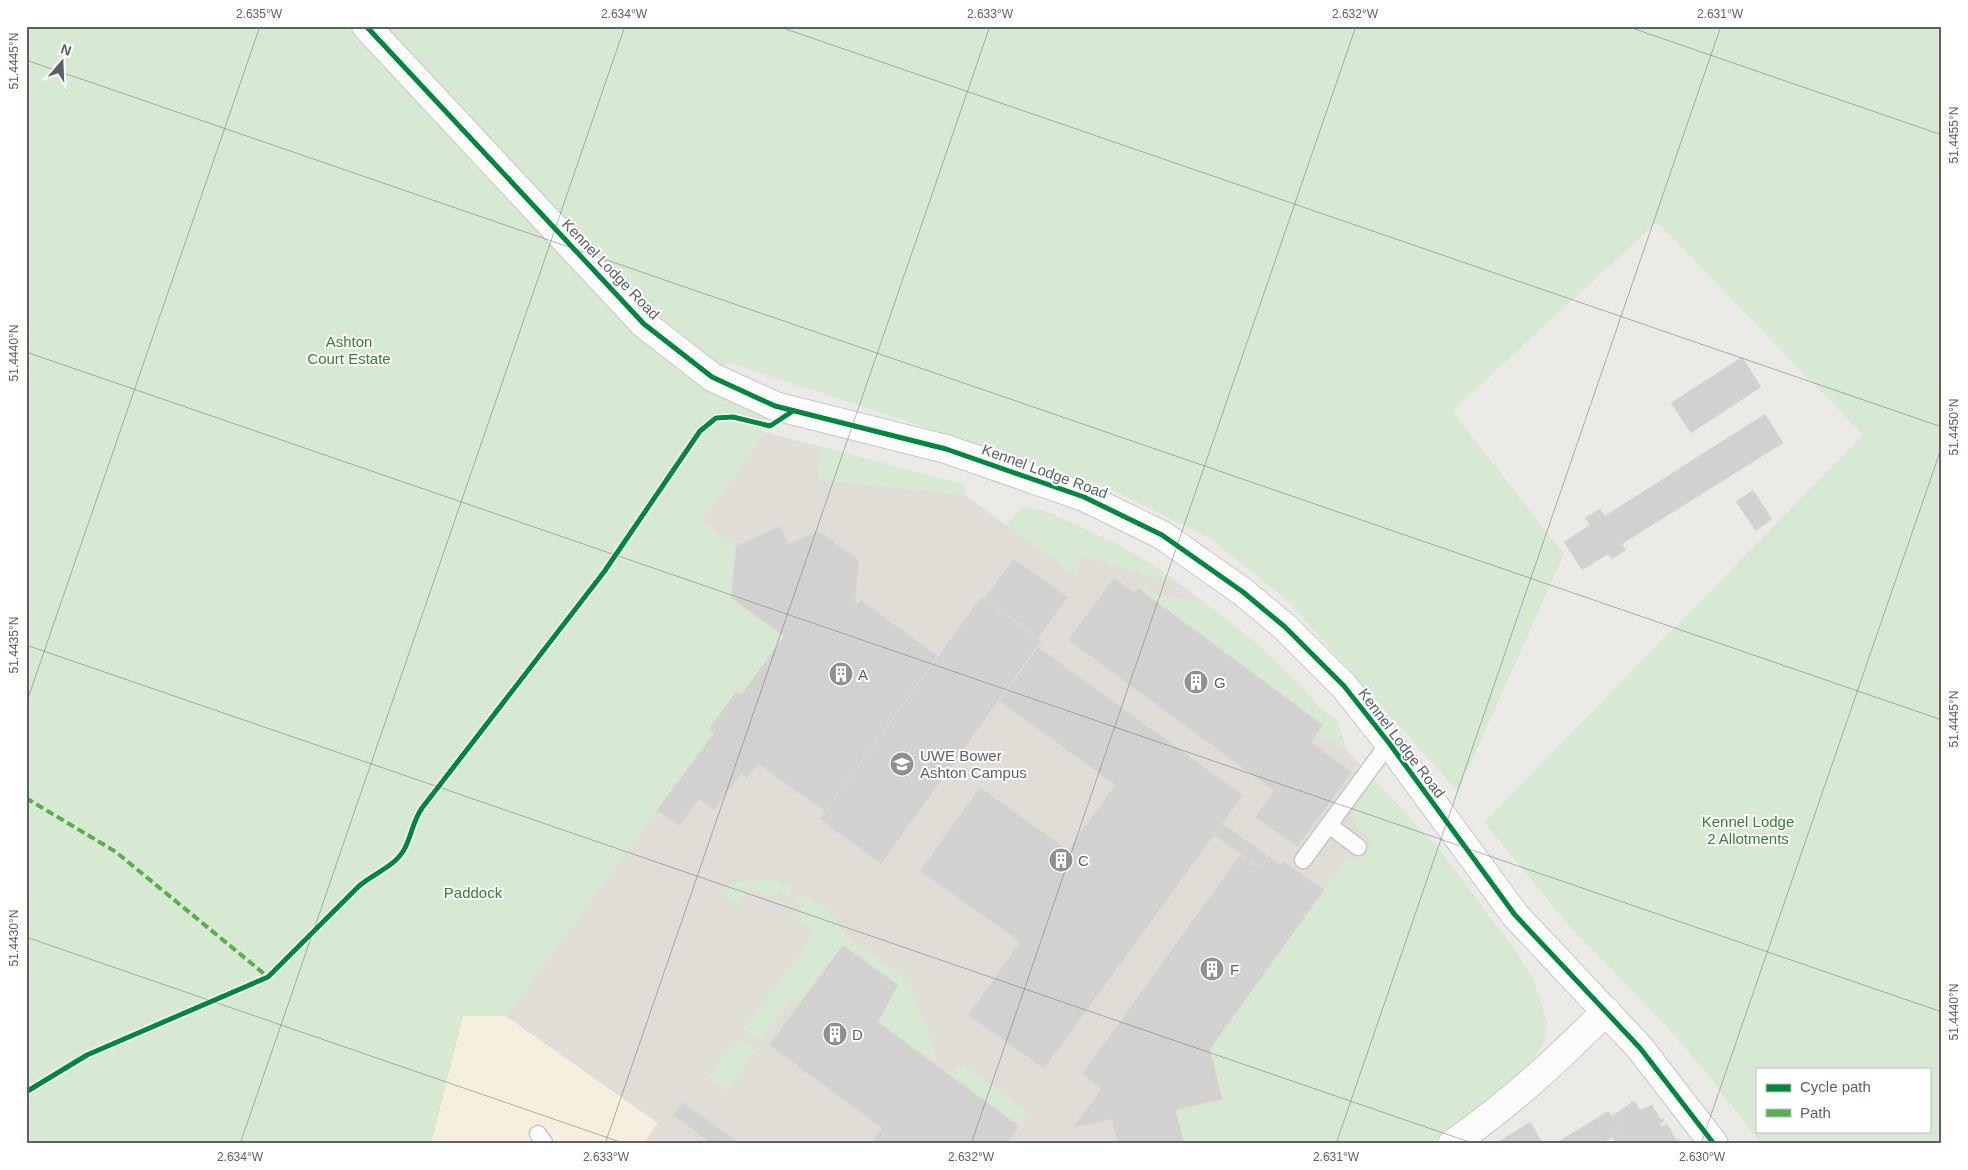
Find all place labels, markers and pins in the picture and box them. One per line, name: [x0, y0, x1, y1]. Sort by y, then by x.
building icon: A: [828, 661, 854, 687]
place label: A: [858, 666, 868, 683]
building icon: G: [1183, 669, 1209, 695]
place label: G: [1214, 674, 1226, 691]
place label: UWE Bower Ashton Campus: [920, 747, 1027, 781]
school or university icon: UWE Bower Ashton Campus: [889, 751, 915, 777]
building icon: C: [1048, 847, 1074, 873]
place label: C: [1078, 852, 1089, 869]
building icon: F: [1199, 956, 1225, 982]
place label: F: [1230, 961, 1239, 978]
building icon: D: [822, 1021, 848, 1047]
place label: D: [852, 1026, 863, 1043]

